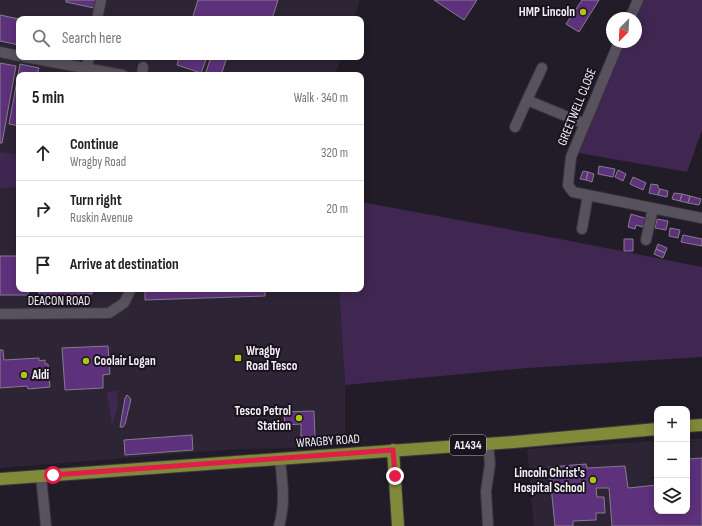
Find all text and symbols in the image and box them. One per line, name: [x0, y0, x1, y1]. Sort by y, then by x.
place label: HMP Lincoln: [519, 4, 575, 20]
marker: HMP Lincoln: [578, 7, 588, 17]
north arrow: [606, 12, 642, 48]
search box: [16, 16, 364, 60]
icon: search: [30, 27, 52, 49]
text: Search here: [62, 29, 122, 48]
street label: GREETWELL CLOSE: [554, 66, 600, 148]
text: 5 min: [32, 88, 64, 108]
text: Walk · 340 m: [294, 90, 348, 106]
text: Continue: [70, 135, 119, 154]
icon: ahead: [32, 142, 54, 164]
text: 320 m: [321, 145, 348, 161]
text: Wragby Road: [70, 154, 126, 170]
text: Turn right: [70, 191, 122, 210]
icon: right: [32, 198, 54, 220]
text: 20 m: [326, 201, 348, 217]
text: Ruskin Avenue: [70, 210, 133, 226]
icon: arrive: [32, 254, 54, 276]
text: Arrive at destination: [70, 255, 179, 274]
street label: DEACON ROAD: [28, 293, 90, 309]
place label: Wragby Road Tesco: [246, 343, 298, 374]
place label: Coolair Logan: [94, 353, 156, 369]
marker: Wragby Road Tesco: [233, 353, 243, 363]
marker: Coolair Logan: [81, 356, 91, 366]
place label: Aldi: [31, 367, 50, 383]
marker: Aldi: [19, 370, 29, 380]
place label: Tesco Petrol Station: [235, 403, 291, 434]
map controls: [654, 406, 690, 514]
button: +: [654, 406, 690, 442]
marker: Tesco Petrol Station: [294, 413, 304, 423]
street label: WRAGBY ROAD: [296, 431, 360, 451]
road number: A1434: [450, 435, 486, 455]
button: −: [654, 442, 690, 478]
place label: Lincoln Christ's Hospital School: [514, 465, 585, 496]
route start: [44, 466, 62, 484]
route end: [386, 467, 404, 485]
marker: Lincoln Christ's Hospital School: [588, 475, 598, 485]
button: layers: [654, 478, 690, 514]

